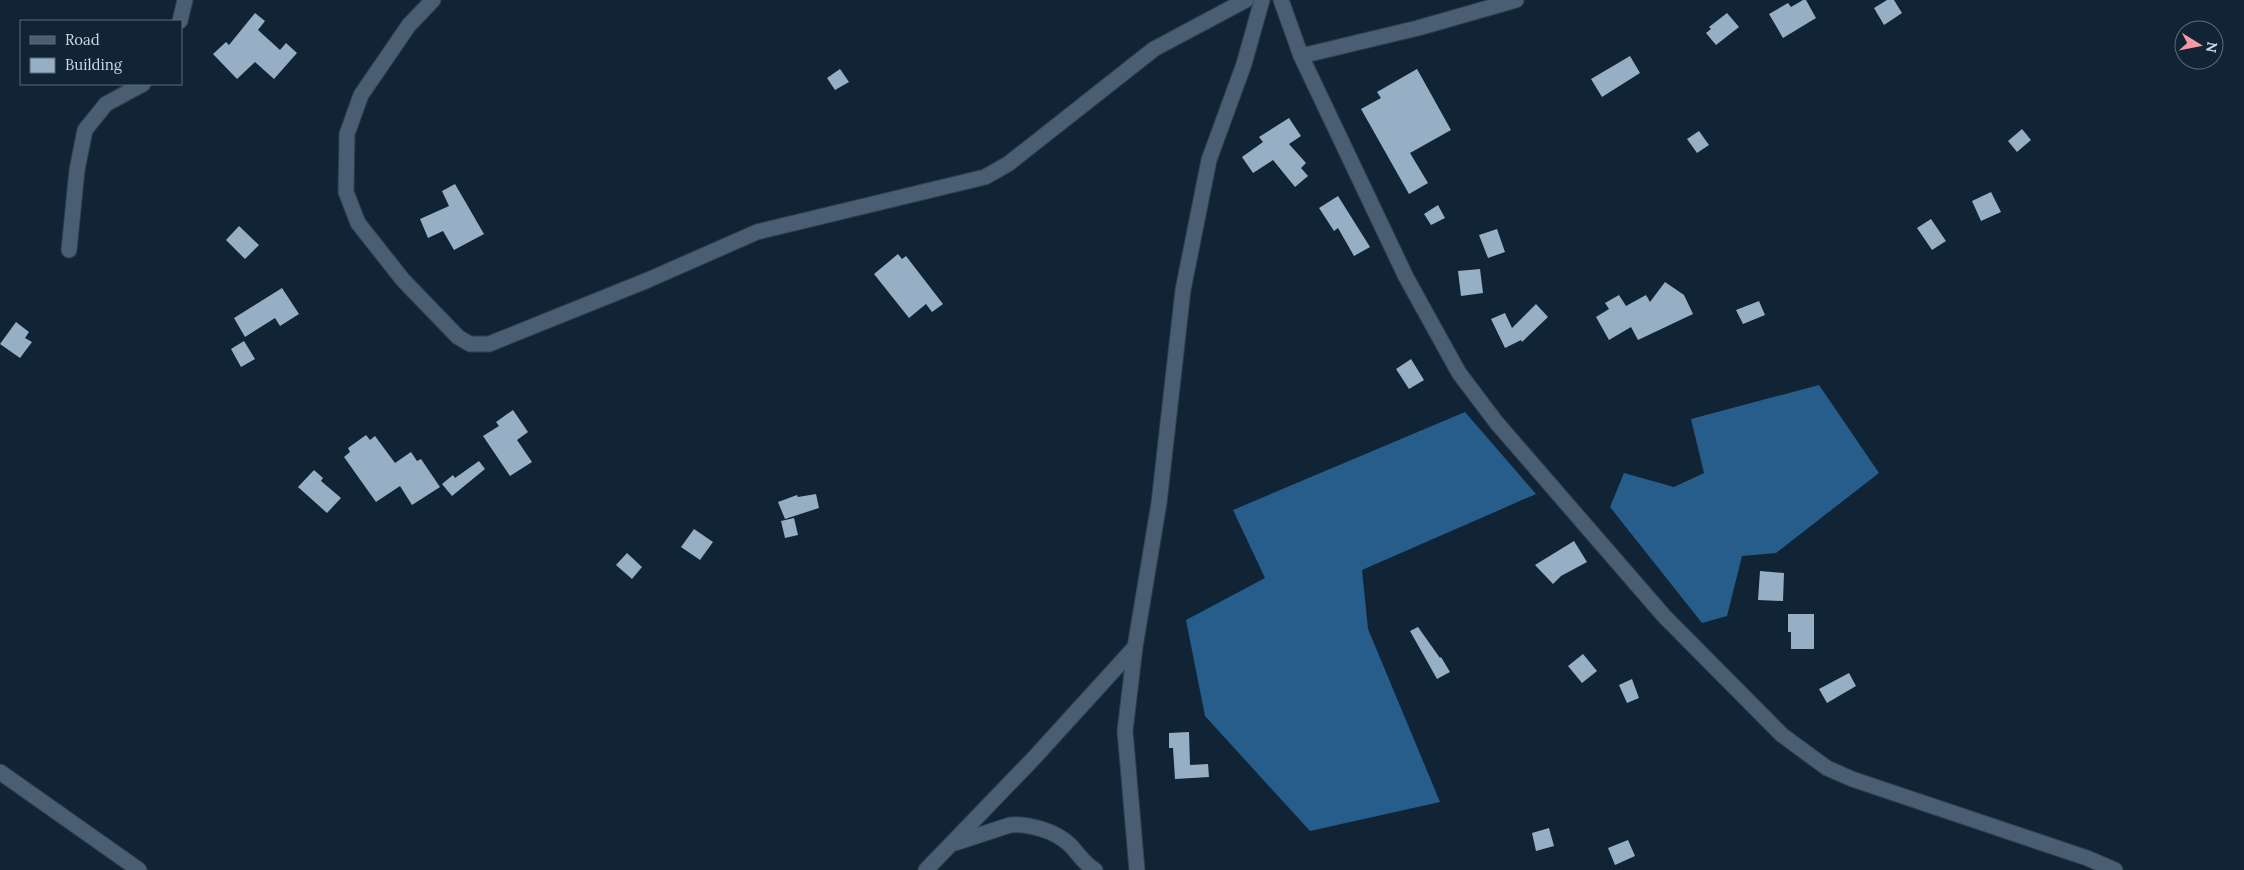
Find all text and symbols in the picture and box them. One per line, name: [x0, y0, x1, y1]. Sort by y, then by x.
legend: [20, 20, 182, 85]
north arrow: [2174, 20, 2224, 70]
text: Road: [65, 30, 100, 49]
text: N: [2202, 40, 2222, 54]
text: Building: [65, 55, 123, 74]

